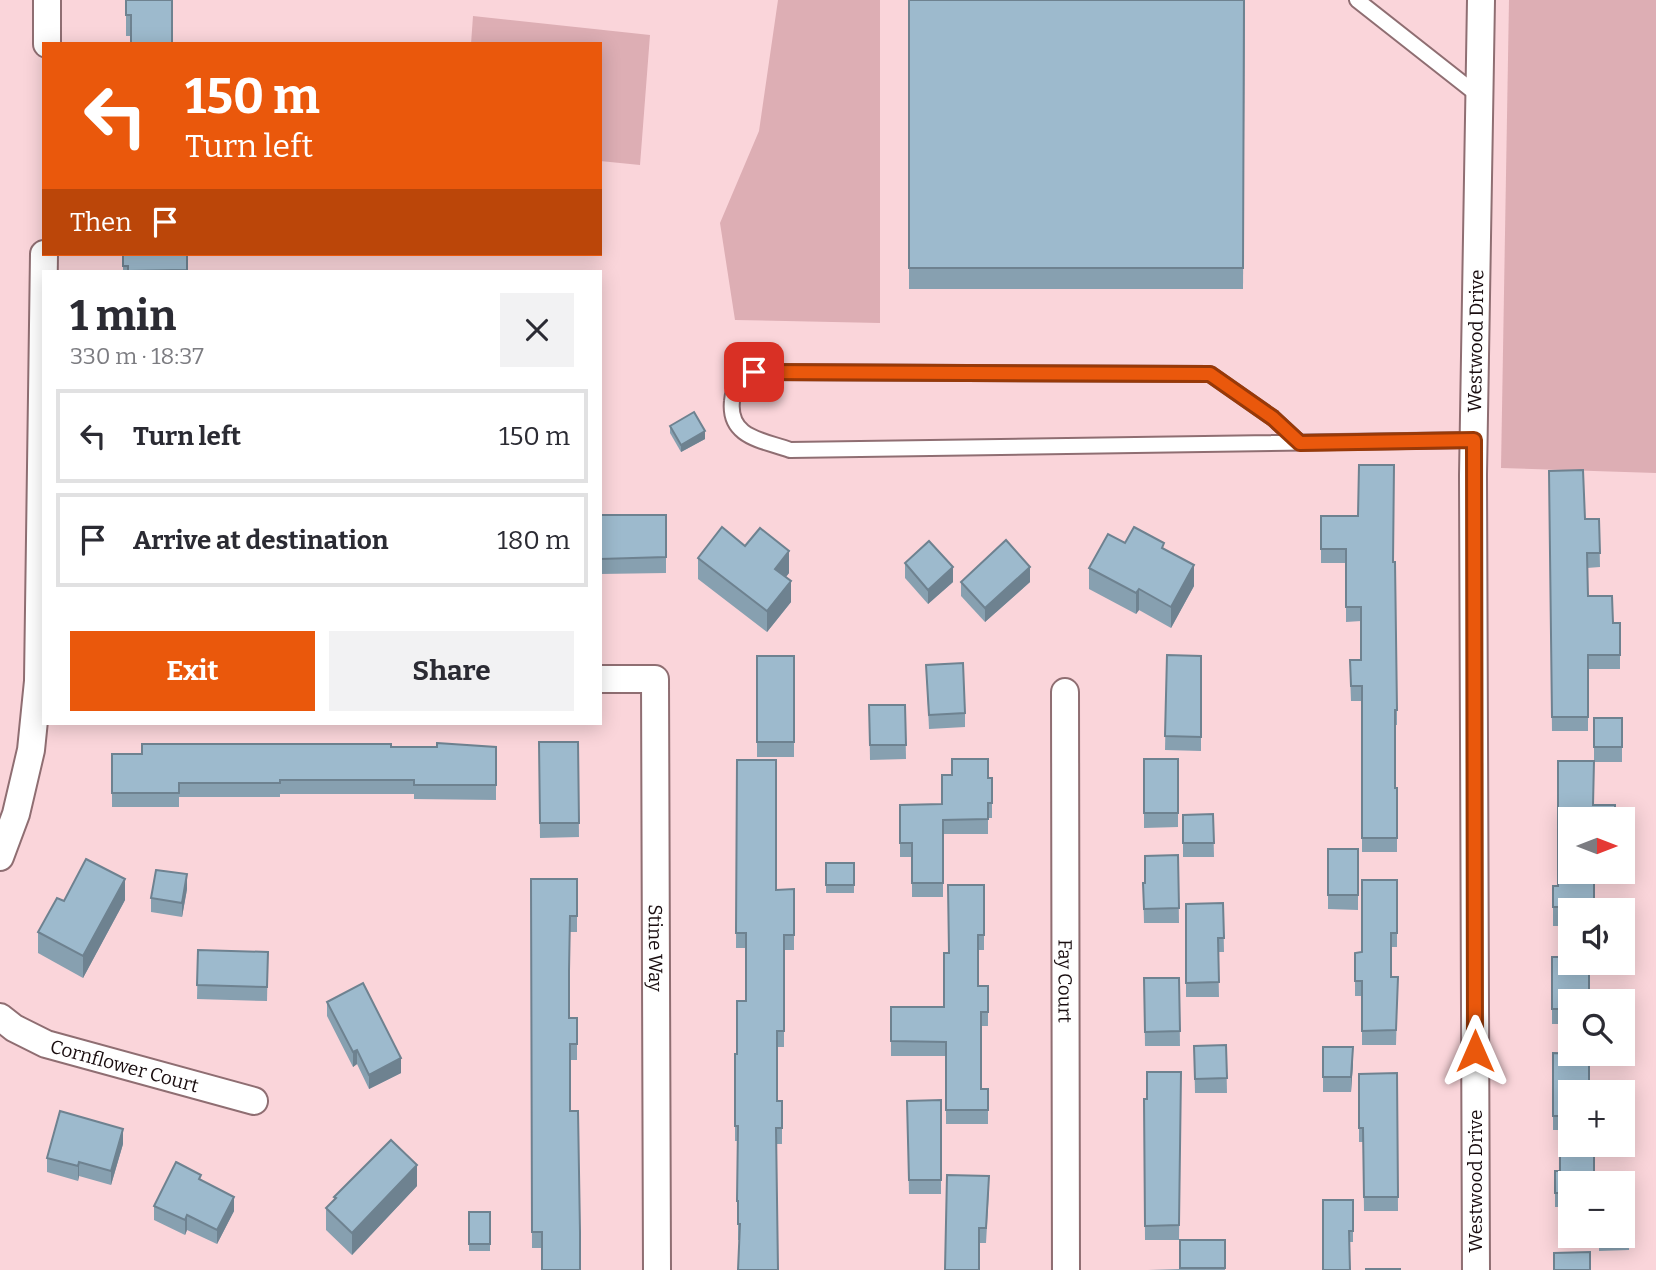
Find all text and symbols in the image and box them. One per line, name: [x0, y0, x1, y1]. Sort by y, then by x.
text: 150 m: [185, 67, 320, 126]
icon: left: [70, 70, 161, 161]
text: Turn left: [185, 127, 313, 165]
icon: arrive: [146, 203, 184, 241]
text: Then: [70, 207, 132, 238]
street label: Westwood Drive: [1463, 269, 1488, 413]
text: 1 min: [70, 291, 176, 341]
button: close: [500, 293, 574, 367]
text: 330 m · 18:37: [70, 342, 204, 370]
pin: [724, 342, 784, 402]
icon: arrive: [735, 353, 773, 391]
icon: left: [74, 417, 112, 455]
text: Turn left: [133, 421, 241, 452]
text: 150 m: [499, 421, 570, 452]
icon: arrive: [74, 521, 112, 559]
text: Arrive at destination: [133, 525, 388, 556]
text: 180 m: [497, 525, 570, 556]
button: Exit: [70, 631, 315, 711]
button: Share: [329, 631, 574, 711]
north arrow: [1558, 807, 1634, 884]
map controls: [1558, 807, 1635, 1248]
button: sound: [1558, 898, 1635, 975]
street label: Stine Way: [644, 904, 667, 993]
street label: Fay Court: [1053, 939, 1077, 1023]
button: search: [1558, 989, 1635, 1066]
position arrow: [1438, 1014, 1512, 1088]
street label: Cornflower Court: [48, 1035, 201, 1097]
button: +: [1558, 1080, 1635, 1157]
street label: Westwood Drive: [1464, 1110, 1487, 1252]
button: −: [1558, 1171, 1635, 1248]

